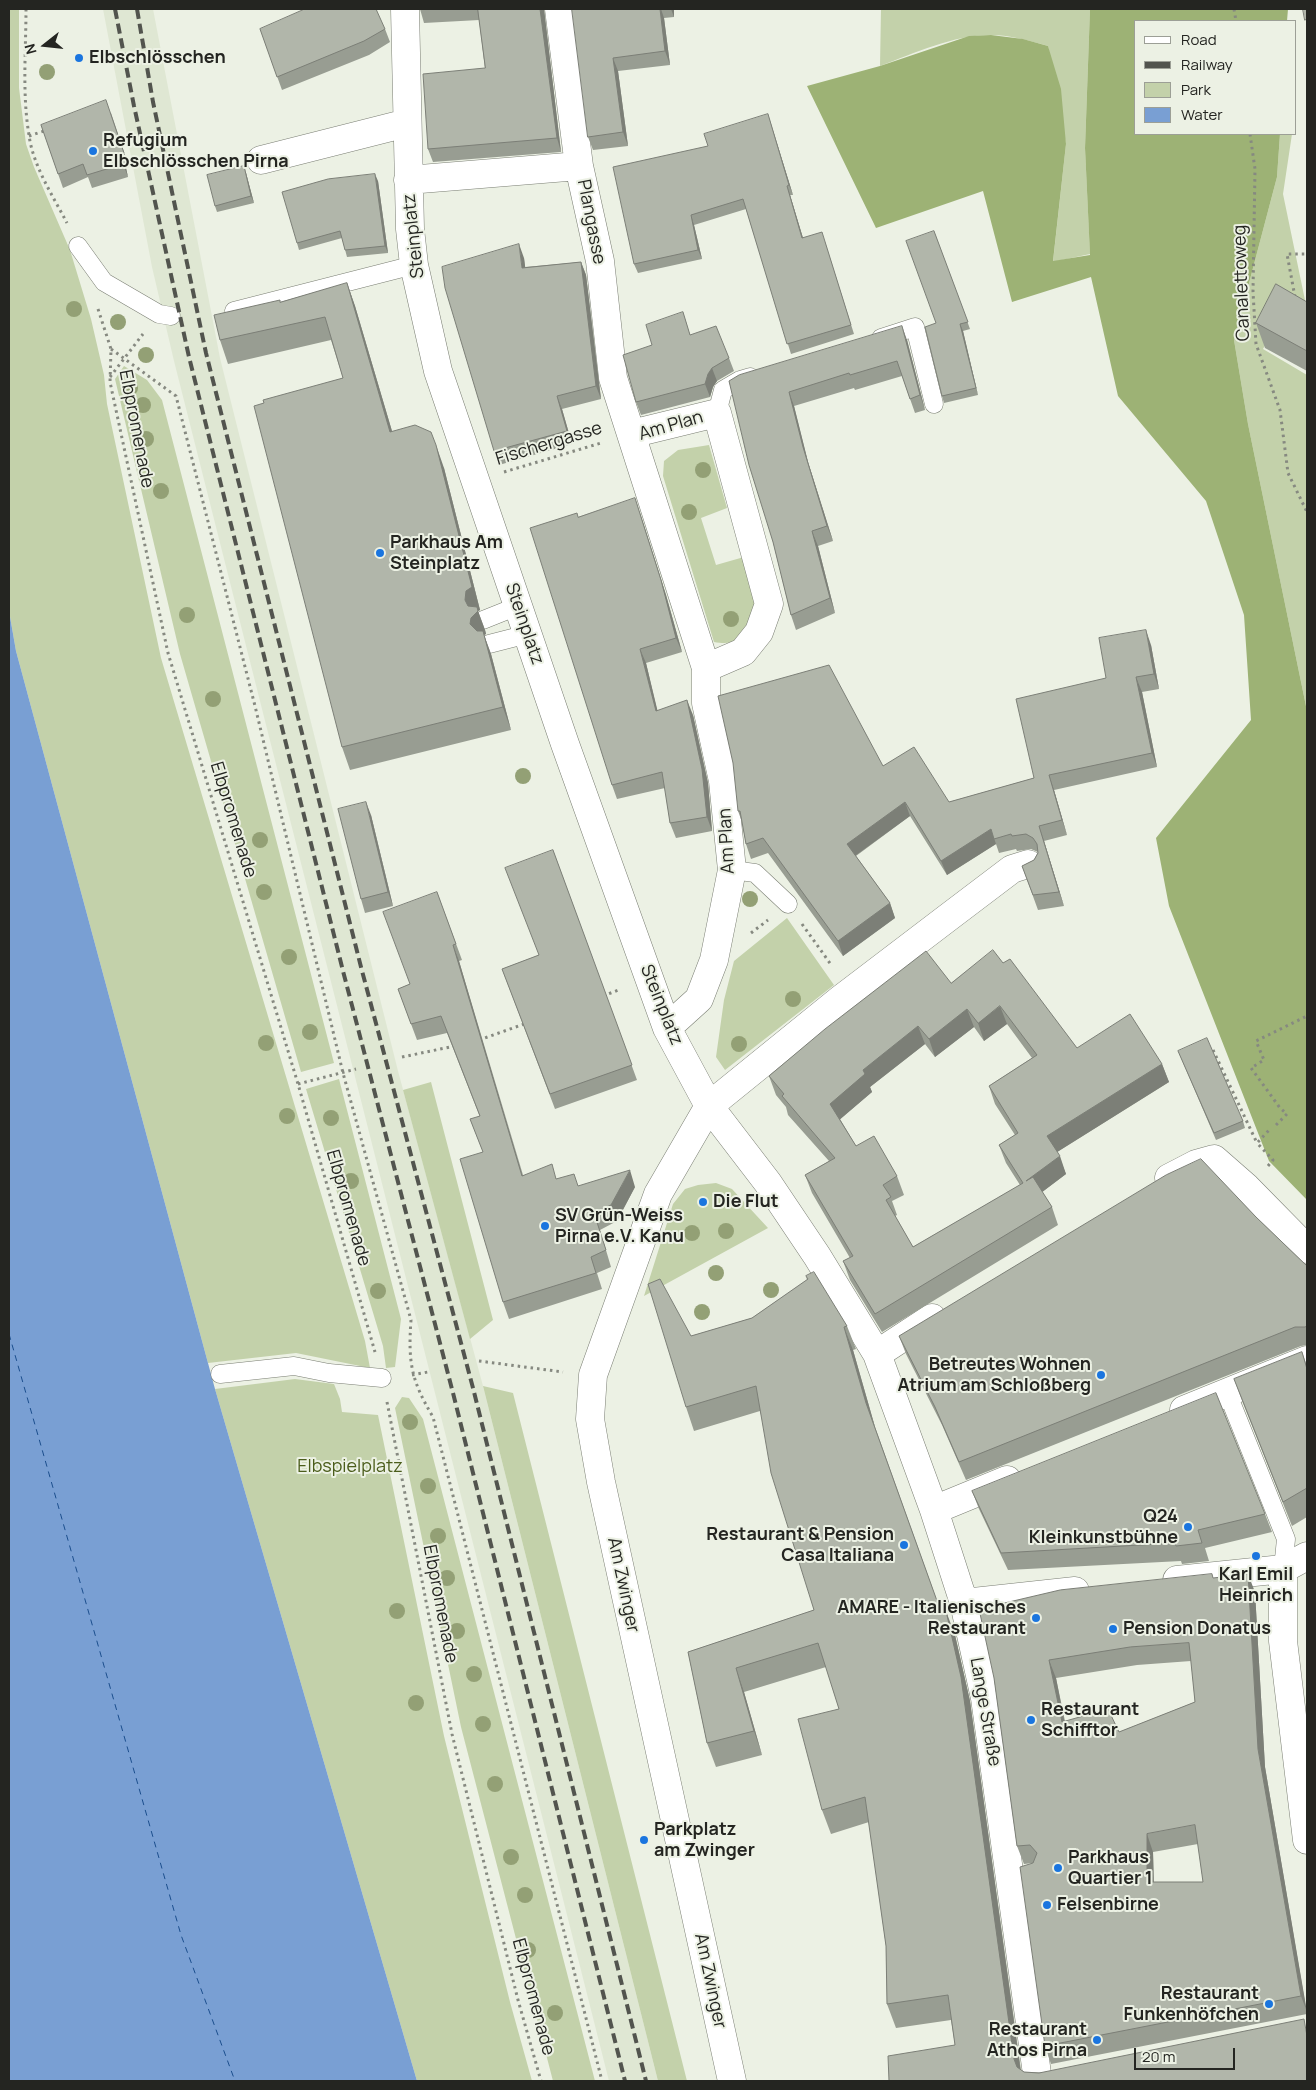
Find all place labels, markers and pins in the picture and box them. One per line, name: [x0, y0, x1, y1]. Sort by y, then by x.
place label: Elbschlösschen: [89, 47, 226, 69]
marker: Elbschlösschen: [73, 52, 85, 64]
place label: Refugium Elbschlösschen Pirna: [103, 130, 289, 172]
marker: Refugium Elbschlösschen Pirna: [87, 145, 99, 157]
place label: Parkhaus Am Steinplatz: [390, 532, 503, 574]
marker: Parkhaus Am Steinplatz: [374, 547, 386, 559]
place label: Die Flut: [713, 1191, 779, 1213]
marker: Die Flut: [697, 1196, 709, 1208]
place label: SV Grün-Weiss Pirna e.V. Kanu: [555, 1205, 684, 1248]
marker: SV Grün-Weiss Pirna e.V. Kanu: [539, 1220, 551, 1232]
place label: Betreutes Wohnen Atrium am Schloßberg: [897, 1354, 1091, 1396]
marker: Betreutes Wohnen Atrium am Schloßberg: [1095, 1369, 1107, 1381]
place label: Q24 Kleinkunstbühne: [1029, 1506, 1178, 1548]
marker: Q24 Kleinkunstbühne: [1182, 1521, 1194, 1533]
place label: Restaurant & Pension Casa Italiana: [706, 1524, 894, 1566]
marker: Restaurant & Pension Casa Italiana: [898, 1539, 910, 1551]
marker: Karl Emil Heinrich: [1250, 1550, 1262, 1562]
place label: Karl Emil Heinrich: [1219, 1564, 1293, 1606]
place label: AMARE - Italienisches Restaurant: [837, 1597, 1026, 1640]
marker: AMARE - Italienisches Restaurant: [1030, 1612, 1042, 1624]
place label: Pension Donatus: [1123, 1618, 1271, 1640]
marker: Pension Donatus: [1107, 1623, 1119, 1635]
place label: Restaurant Schifftor: [1041, 1699, 1139, 1742]
marker: Restaurant Schifftor: [1025, 1714, 1037, 1726]
place label: Parkplatz am Zwinger: [654, 1819, 755, 1862]
marker: Parkplatz am Zwinger: [638, 1834, 650, 1846]
place label: Parkhaus Quartier 1: [1068, 1847, 1153, 1890]
marker: Parkhaus Quartier 1: [1052, 1862, 1064, 1874]
place label: Felsenbirne: [1057, 1894, 1159, 1916]
marker: Felsenbirne: [1041, 1899, 1053, 1911]
place label: Restaurant Funkenhöfchen: [1123, 1983, 1259, 2026]
marker: Restaurant Funkenhöfchen: [1263, 1998, 1275, 2010]
place label: Restaurant Athos Pirna: [987, 2019, 1087, 2062]
marker: Restaurant Athos Pirna: [1091, 2034, 1103, 2046]

